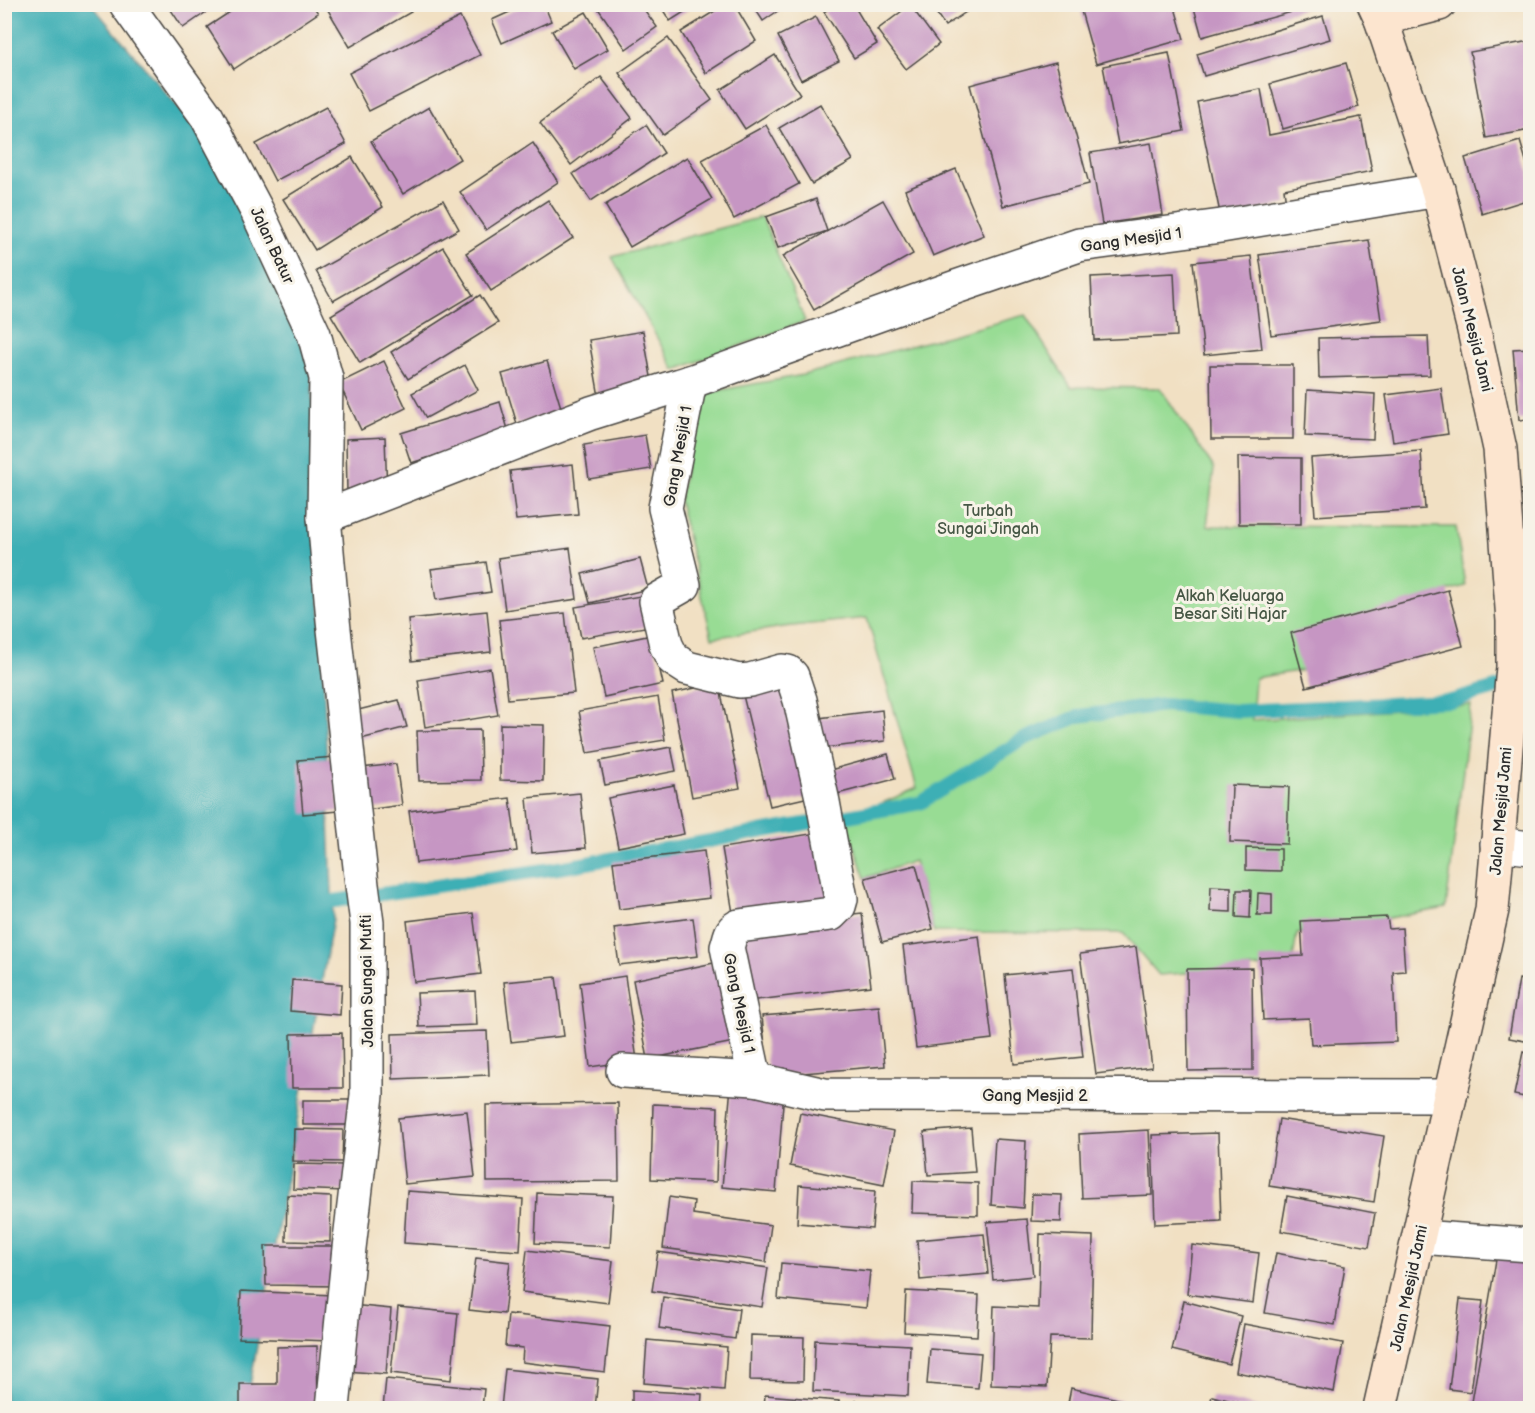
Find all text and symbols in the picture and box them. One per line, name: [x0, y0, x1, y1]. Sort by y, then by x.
street label: Jalan Batur: [246, 204, 298, 287]
street label: Gang Mesjid 1: [1079, 224, 1183, 257]
street label: Jalan Mesjid Jami: [1447, 265, 1496, 394]
street label: Gang Mesjid 1: [660, 404, 697, 508]
park label: Turbah Sungai Jingah: [937, 502, 1039, 539]
park label: Alkah Keluarga Besar Siti Hajar: [1174, 587, 1287, 624]
street label: Jalan Mesjid Jami: [1486, 746, 1517, 876]
street label: Jalan Sungai Mufti: [357, 914, 378, 1048]
street label: Gang Mesjid 1: [719, 951, 758, 1055]
street label: Gang Mesjid 2: [982, 1087, 1088, 1106]
street label: Jalan Mesjid Jami: [1387, 1224, 1432, 1353]

